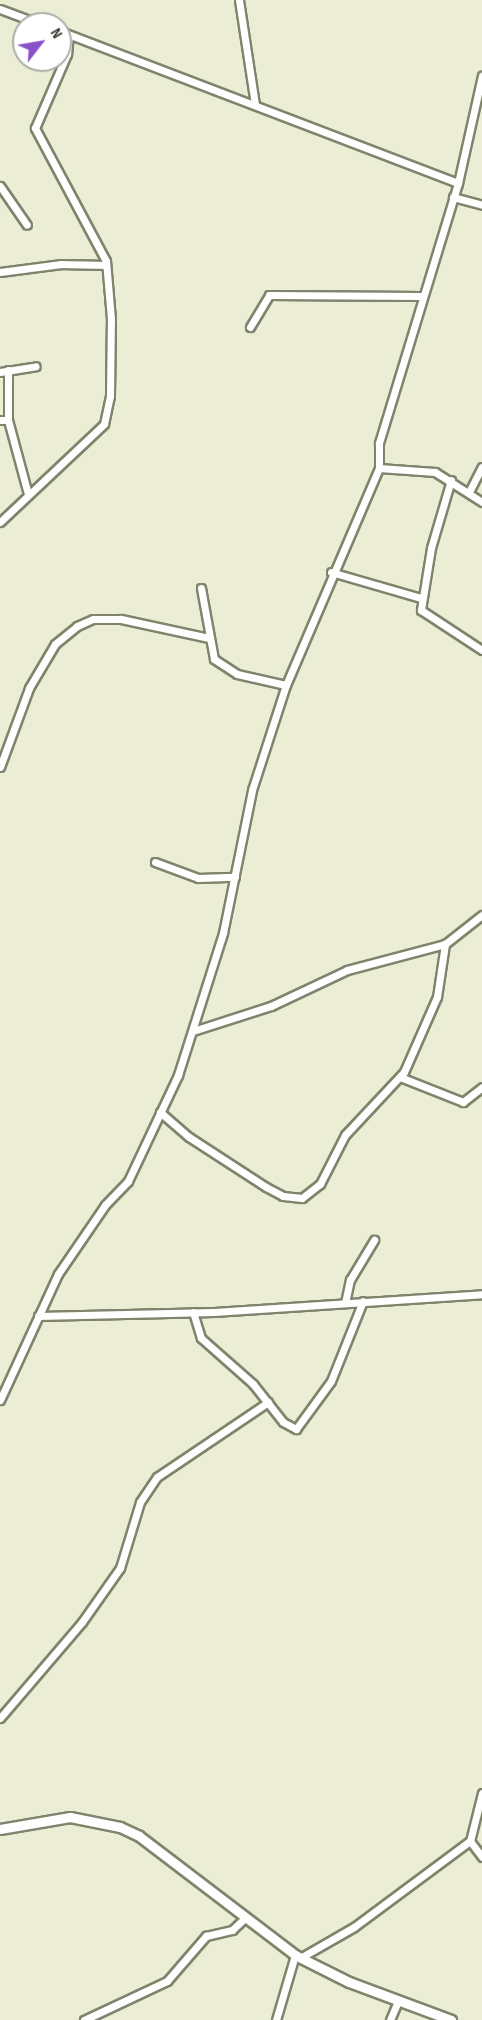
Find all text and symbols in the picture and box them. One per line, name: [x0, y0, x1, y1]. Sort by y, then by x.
north arrow: [12, 12, 72, 72]
text: N: [46, 25, 66, 42]

